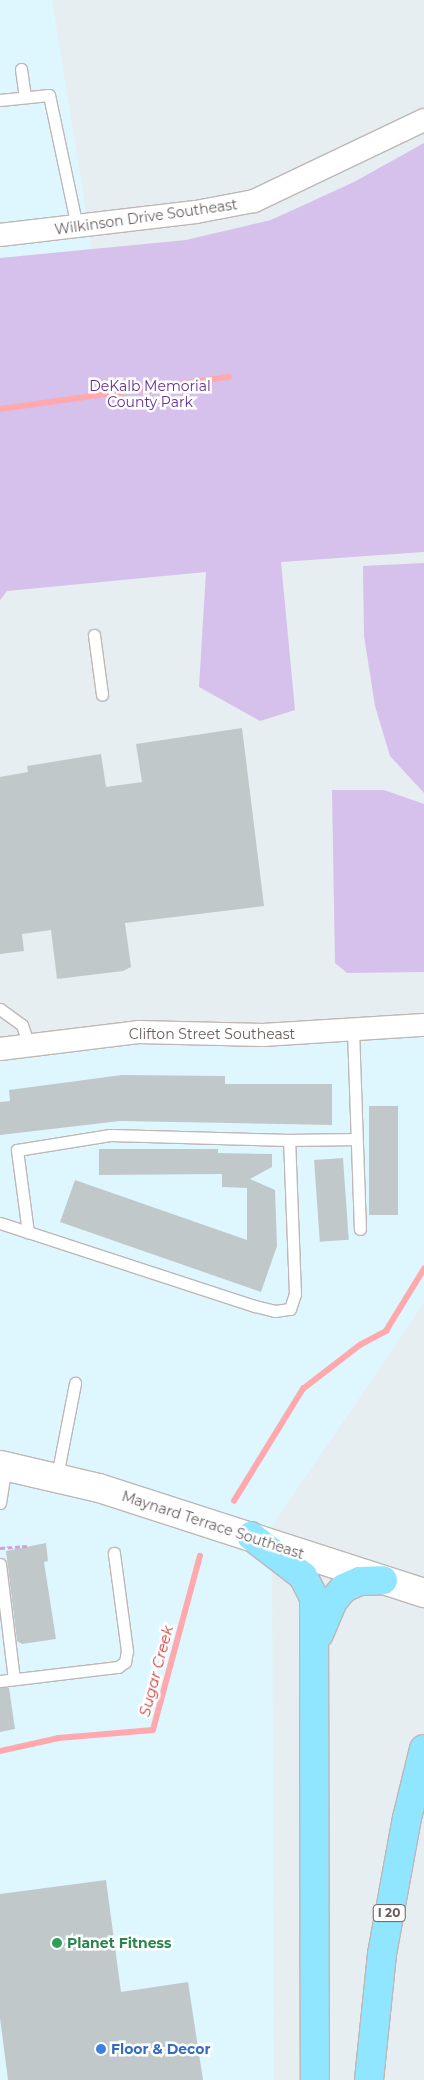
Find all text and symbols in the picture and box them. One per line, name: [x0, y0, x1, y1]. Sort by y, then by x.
street label: Wilkinson Drive Southeast: [53, 196, 239, 238]
park label: DeKalb Memorial County Park: [89, 378, 211, 411]
street label: Clifton Street Southeast: [129, 1026, 295, 1042]
street label: Maynard Terrace Southeast: [120, 1488, 306, 1562]
water label: Sugar Creek: [135, 1624, 177, 1718]
road number: I 20: [372, 1904, 406, 1922]
place label: Planet Fitness: [67, 1935, 171, 1951]
marker: Planet Fitness: [51, 1937, 63, 1949]
place label: Floor & Decor: [111, 2041, 210, 2057]
marker: Floor & Decor: [95, 2043, 107, 2055]

